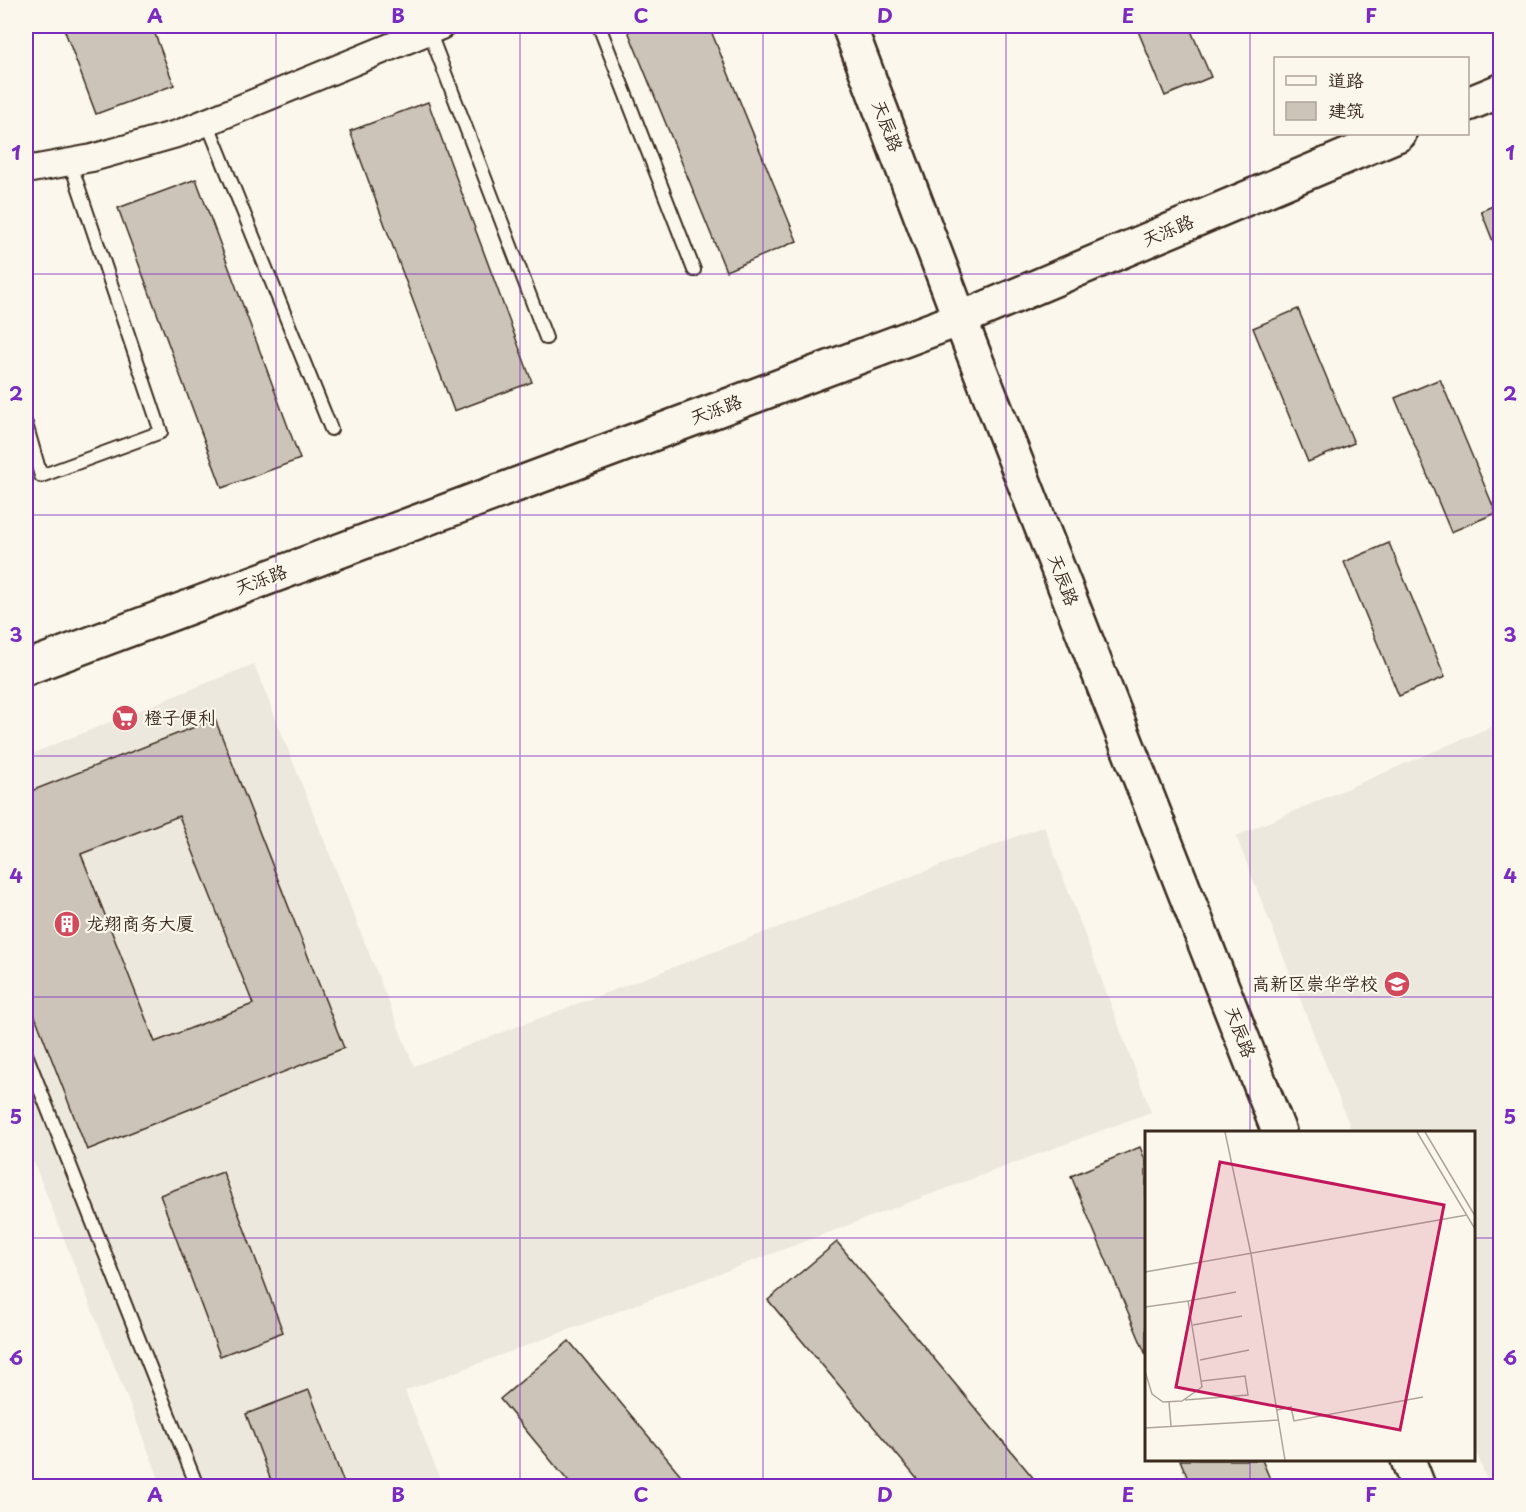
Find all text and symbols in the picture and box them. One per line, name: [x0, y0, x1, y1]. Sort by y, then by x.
text: A: [147, 0, 163, 30]
text: B: [391, 0, 405, 30]
text: C: [633, 0, 649, 30]
text: D: [877, 0, 893, 30]
text: E: [1122, 0, 1134, 30]
text: F: [1365, 0, 1377, 30]
legend: [1274, 57, 1469, 135]
text: 道路: [1328, 66, 1364, 93]
street label: 天辰路: [866, 95, 911, 156]
text: 建筑: [1328, 96, 1364, 123]
text: 1: [11, 137, 21, 167]
text: 1: [1505, 137, 1515, 167]
street label: 天泺路: [1137, 207, 1198, 253]
text: 2: [9, 378, 23, 408]
text: 2: [1503, 378, 1517, 408]
street label: 天泺路: [685, 387, 745, 431]
street label: 天辰路: [1042, 549, 1087, 610]
street label: 天泺路: [230, 557, 290, 601]
text: 3: [9, 619, 23, 649]
text: 3: [1503, 619, 1517, 649]
supermarket icon: 橙子便利: [110, 703, 140, 733]
place label: 橙子便利: [144, 703, 216, 730]
text: 4: [9, 860, 23, 890]
text: 4: [1503, 860, 1517, 890]
building icon: 龙翔商务大厦: [52, 909, 82, 939]
place label: 龙翔商务大厦: [86, 909, 194, 936]
place label: 高新区崇华学校: [1252, 969, 1378, 996]
school or university icon: 高新区崇华学校: [1382, 969, 1412, 999]
street label: 天辰路: [1219, 1001, 1264, 1062]
text: 5: [10, 1101, 22, 1131]
text: 5: [1504, 1101, 1516, 1131]
inset map: [1145, 1131, 1475, 1461]
text: 6: [9, 1342, 23, 1372]
text: 6: [1503, 1342, 1517, 1372]
text: A: [147, 1479, 163, 1509]
text: B: [391, 1479, 405, 1509]
text: C: [633, 1479, 649, 1509]
text: D: [877, 1479, 893, 1509]
text: E: [1122, 1479, 1134, 1509]
text: F: [1365, 1479, 1377, 1509]

